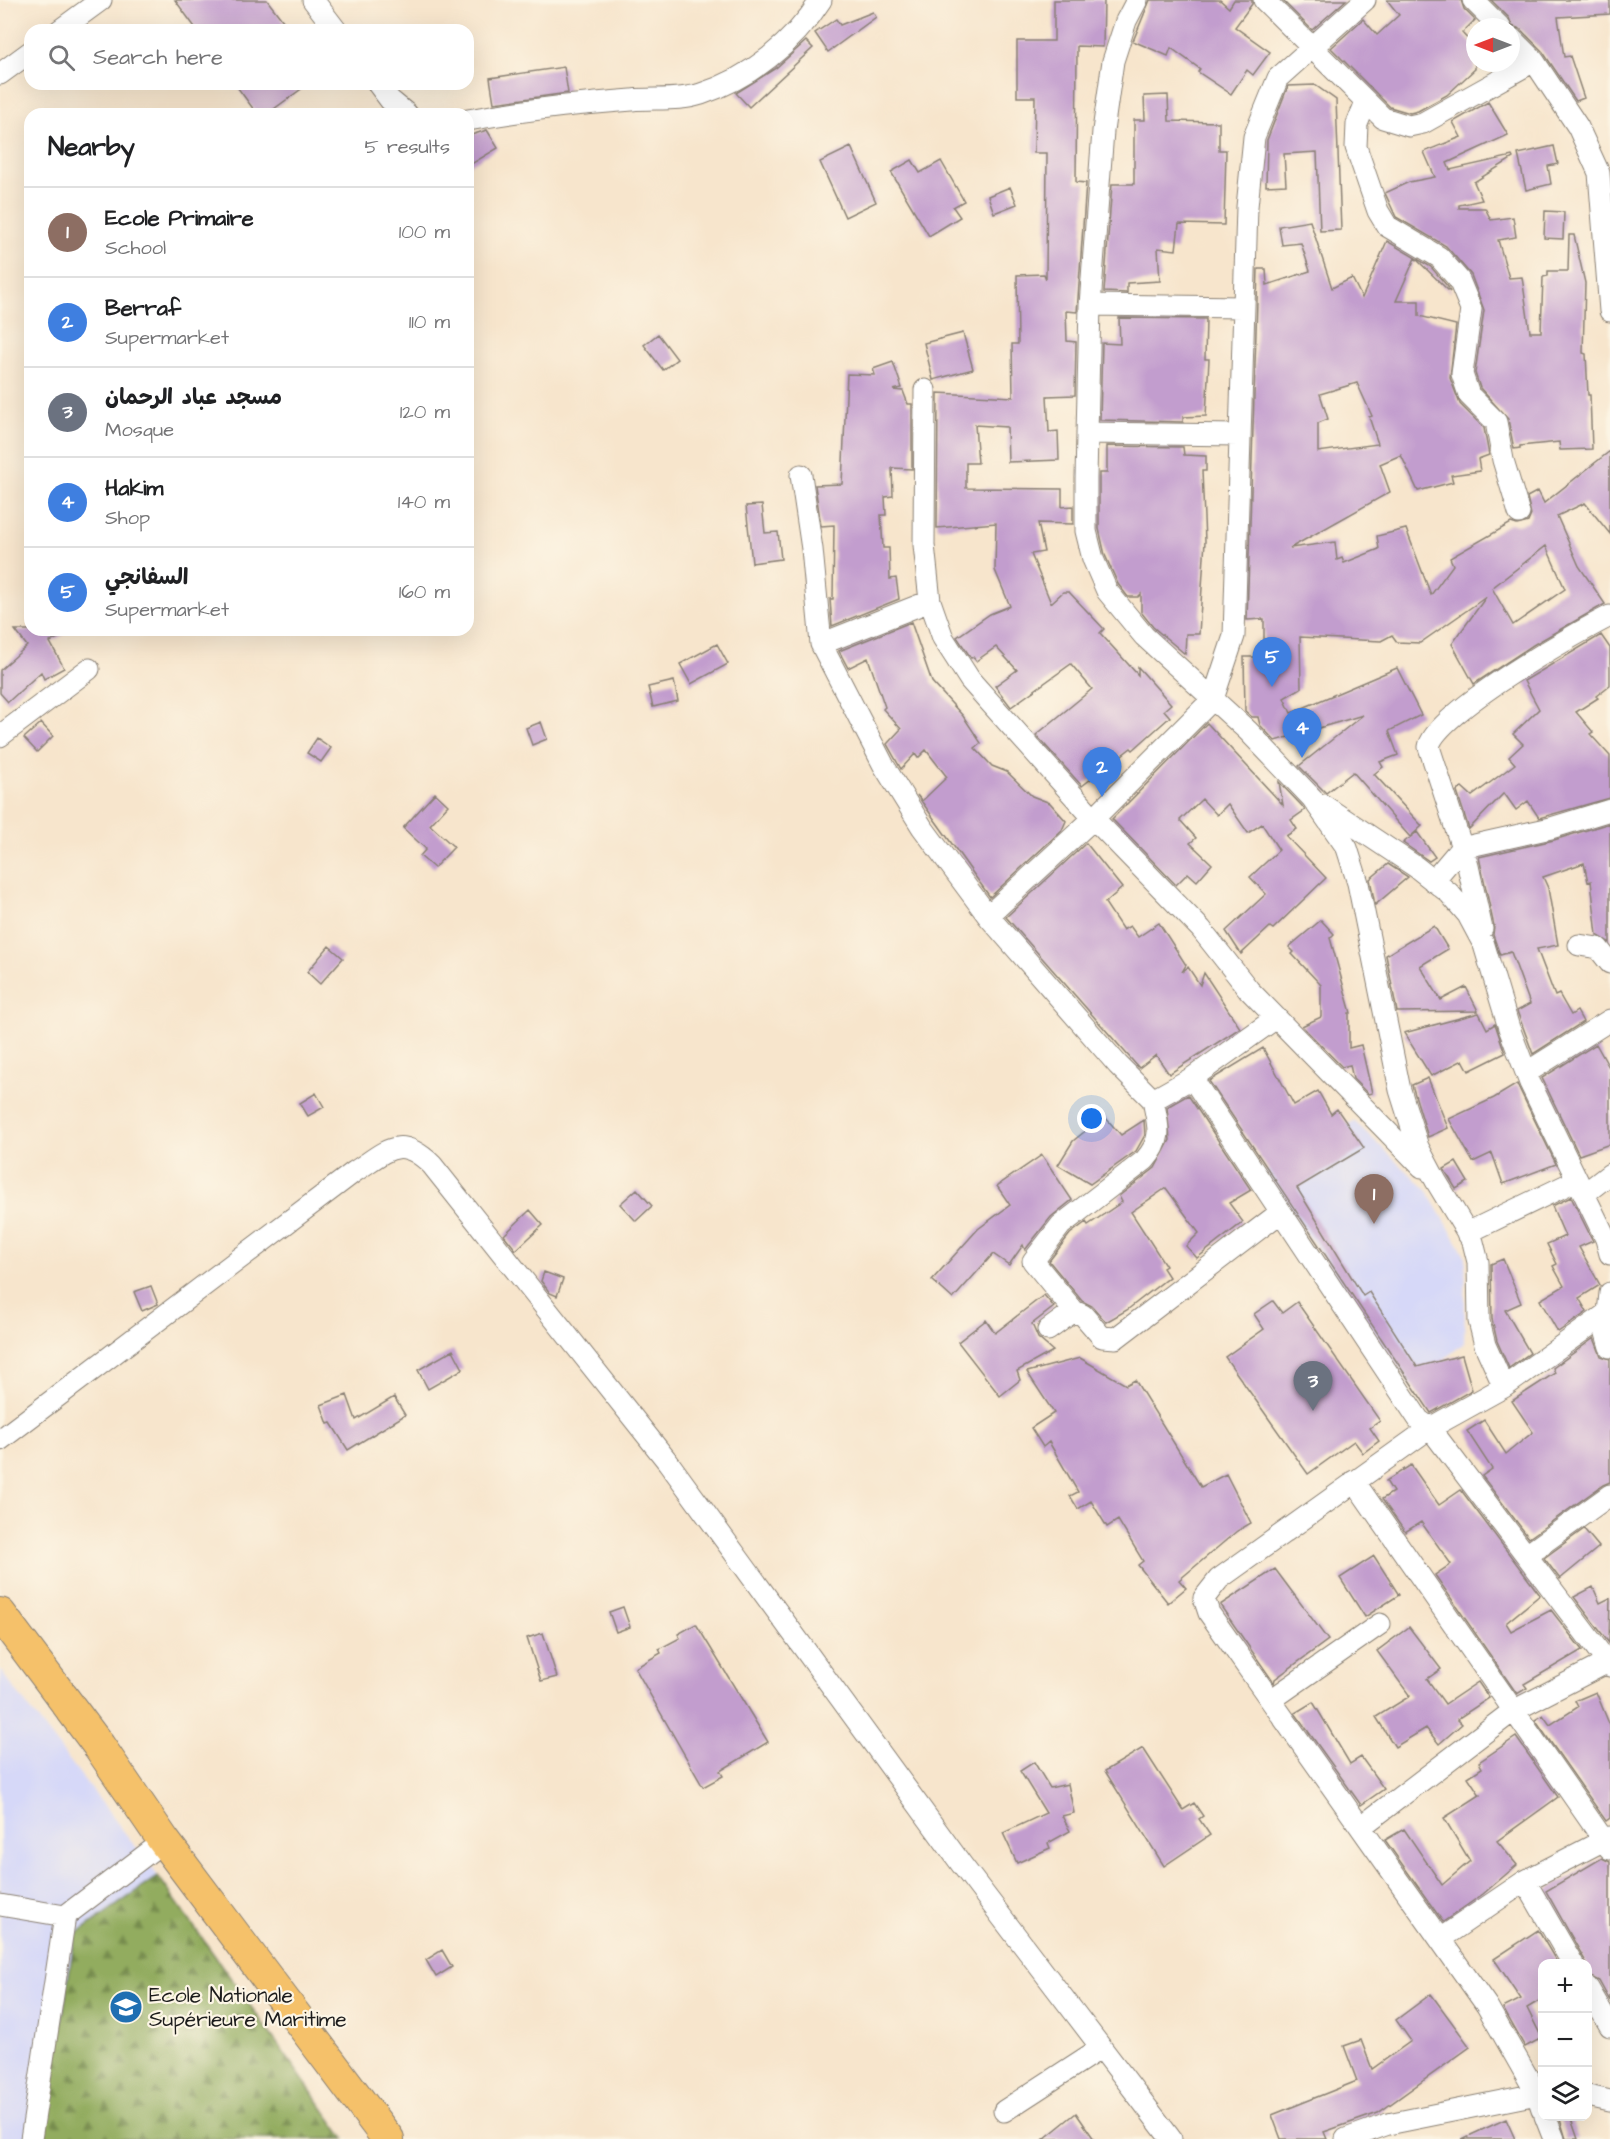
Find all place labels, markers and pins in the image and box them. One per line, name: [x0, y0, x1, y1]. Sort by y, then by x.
pin: 5: [1252, 638, 1292, 687]
pin: 4: [1282, 708, 1322, 758]
pin: 2: [1082, 748, 1122, 797]
pin: 1: [1354, 1174, 1394, 1224]
pin: 3: [1294, 1362, 1332, 1411]
place label: Ecole Nationale Supérieure Maritime: [149, 1981, 347, 2035]
school or university icon: Ecole Nationale Supérieure Maritime: [108, 1989, 144, 2025]

